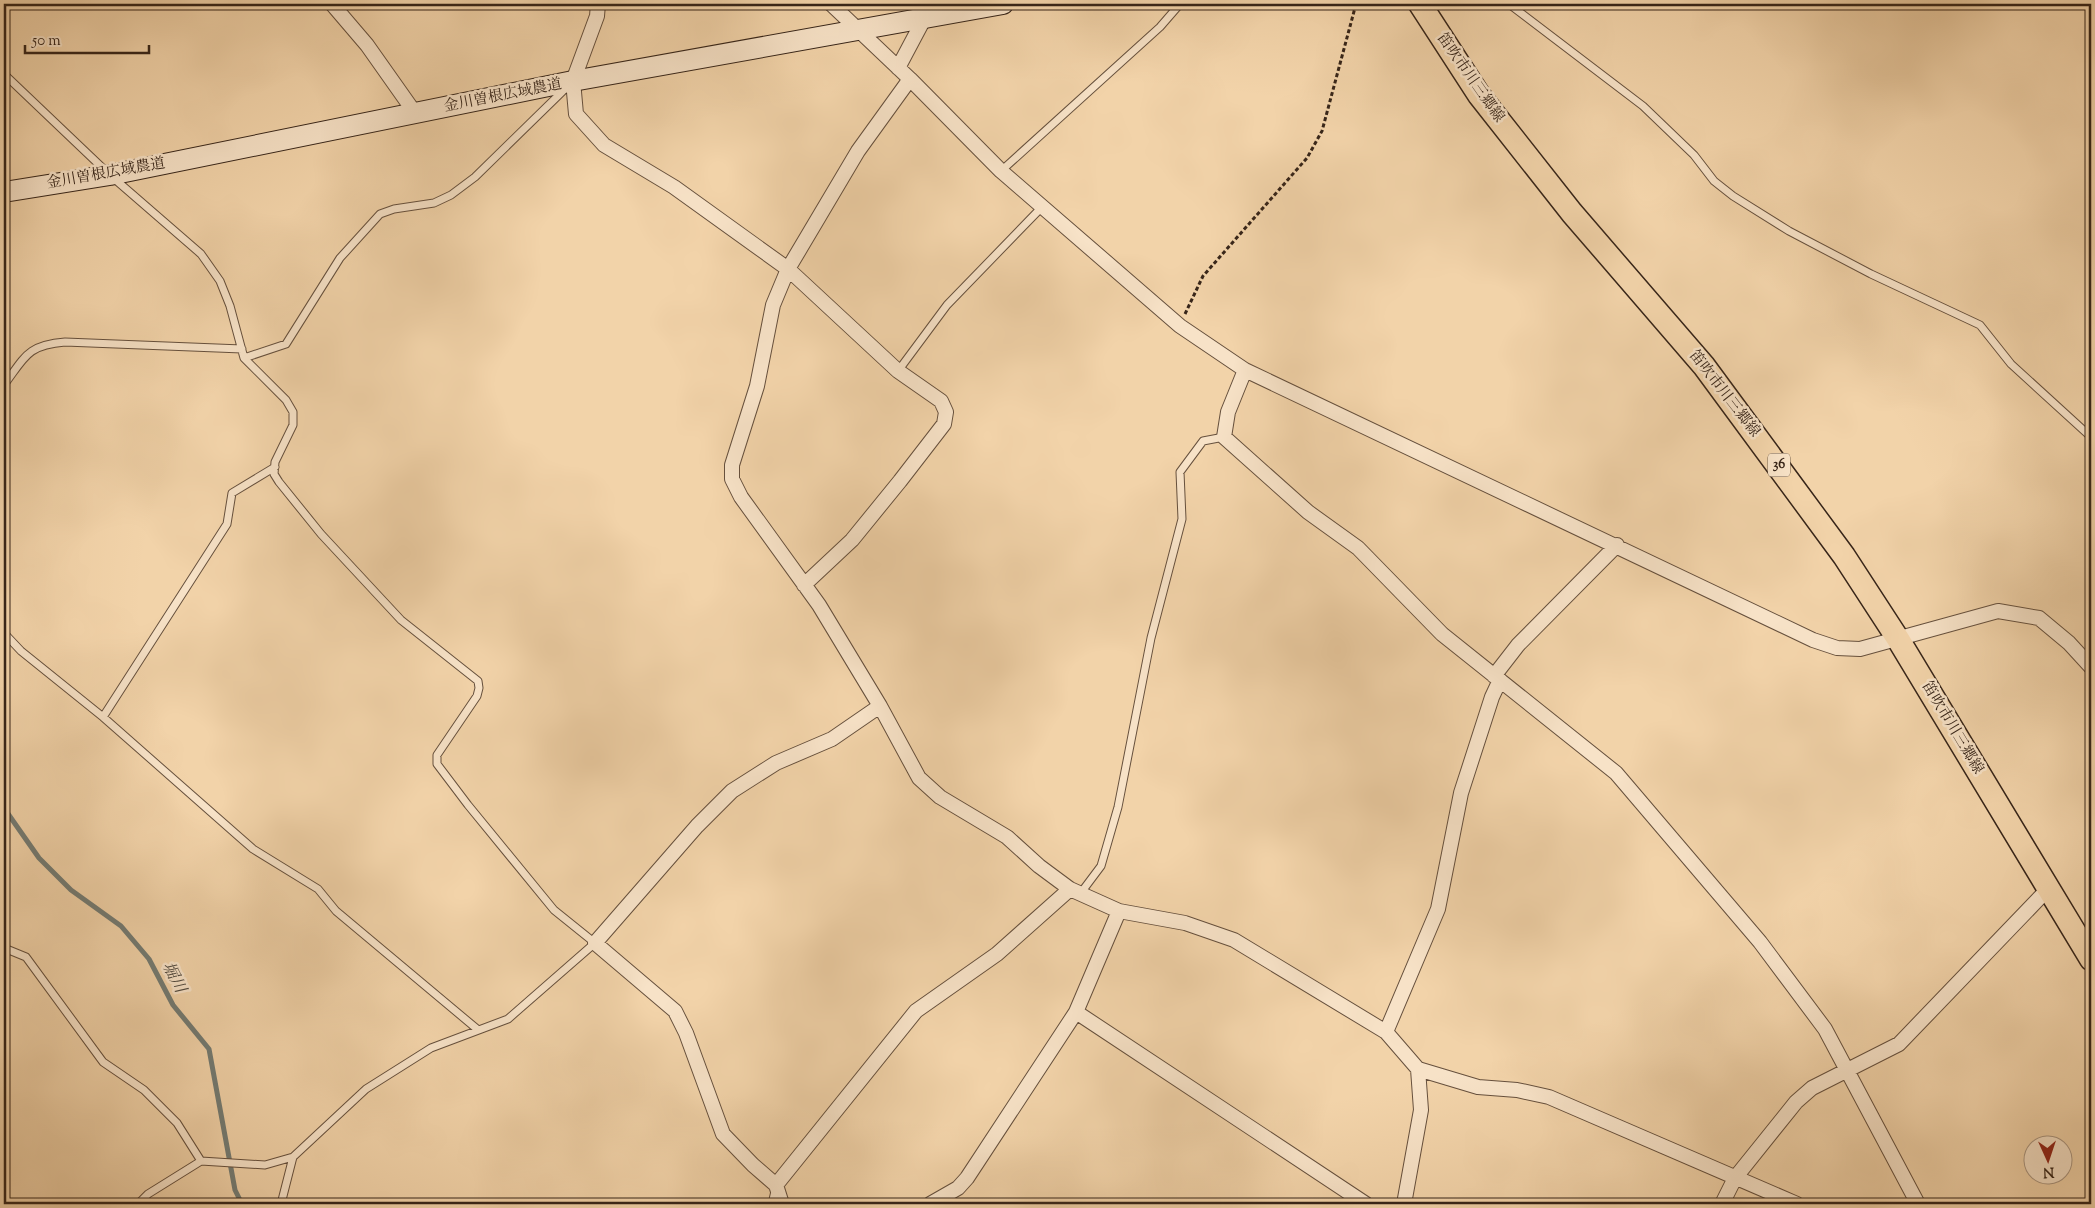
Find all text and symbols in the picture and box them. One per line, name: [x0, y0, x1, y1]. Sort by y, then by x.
scale bar: [25, 22, 149, 54]
street label: 笛吹市川三郷線: [1431, 29, 1509, 127]
text: 50 m: [31, 31, 61, 52]
street label: 金川曽根広域農道: [442, 74, 564, 118]
street label: 金川曽根広域農道: [45, 153, 167, 195]
street label: 笛吹市川三郷線: [1683, 346, 1765, 442]
road number: 36: [1768, 454, 1790, 476]
street label: 笛吹市川三郷線: [1916, 678, 1988, 778]
water label: 堀川: [155, 959, 191, 999]
north arrow: [2022, 1136, 2072, 1186]
text: N: [2042, 1161, 2055, 1181]

